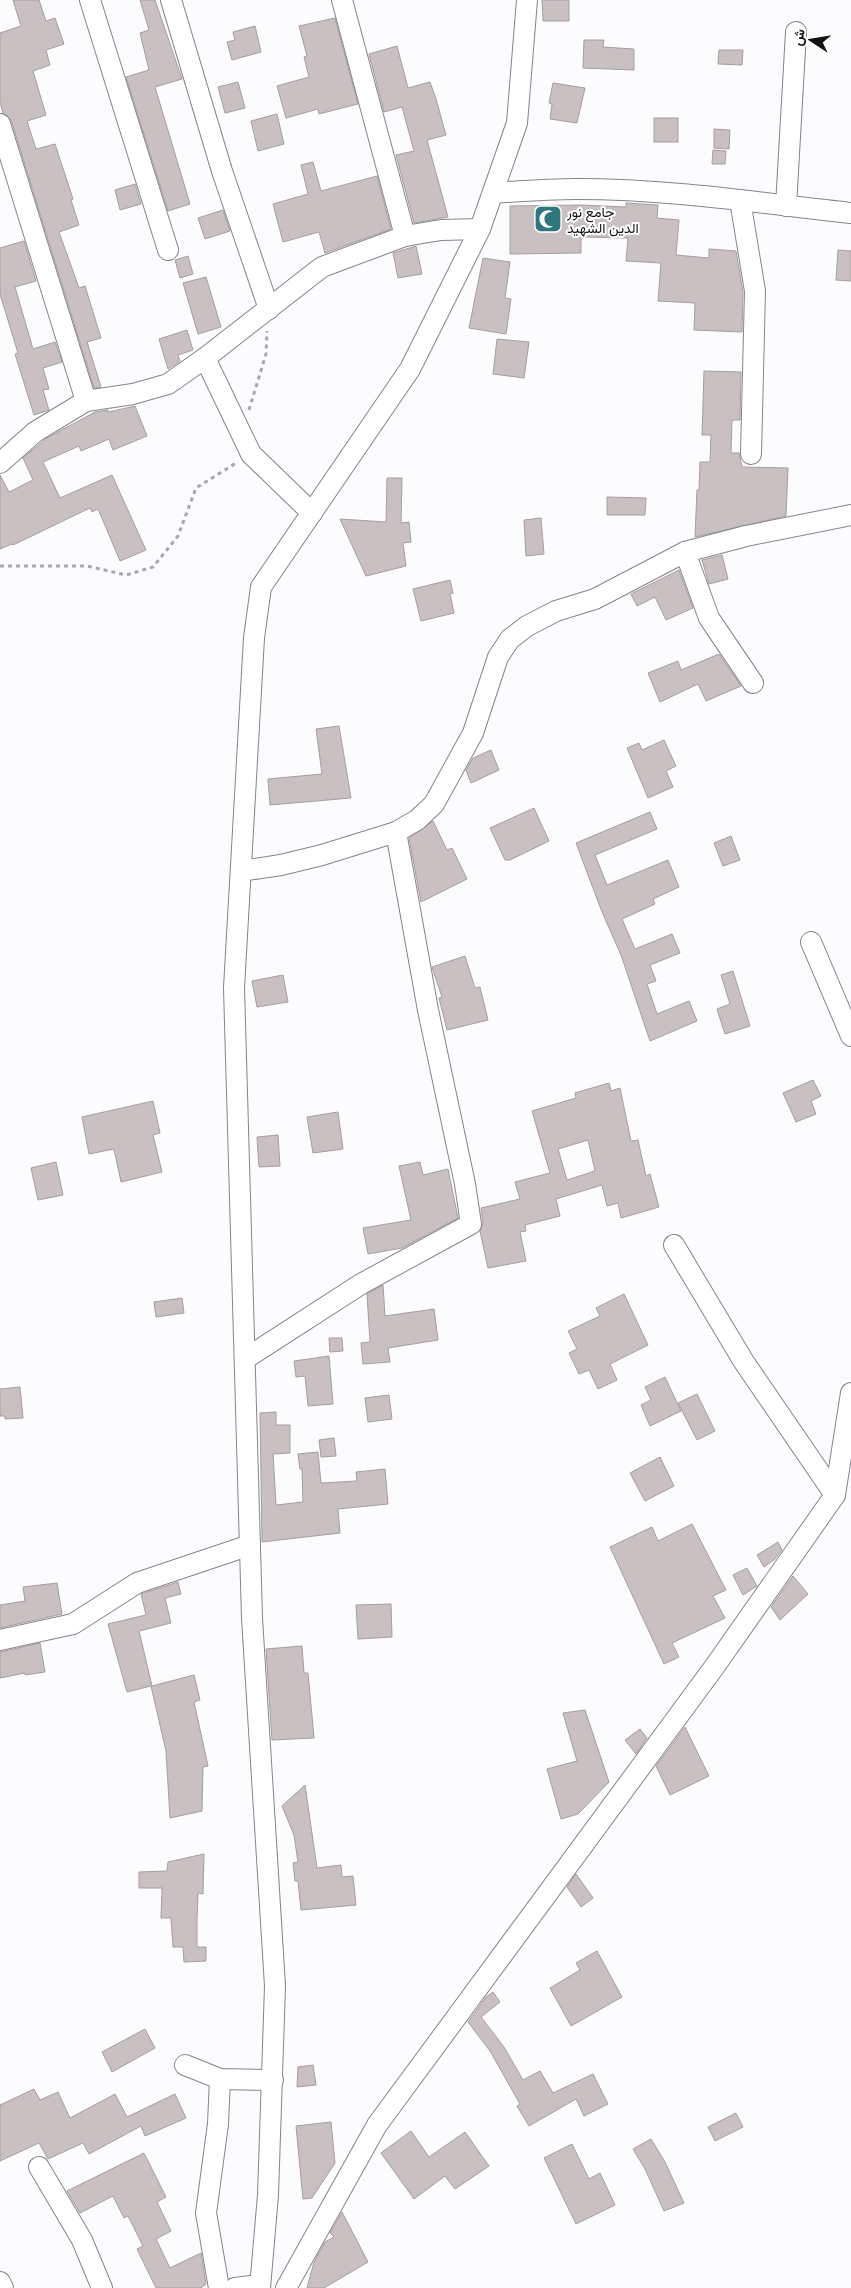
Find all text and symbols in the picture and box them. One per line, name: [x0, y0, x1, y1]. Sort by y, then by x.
north arrow: [786, 15, 836, 65]
text: ش: [788, 27, 809, 47]
place label: جامع نور الدين الشهيد: [566, 203, 639, 237]
mosque icon: جامع نور الدين الشهيد: [533, 204, 563, 234]

